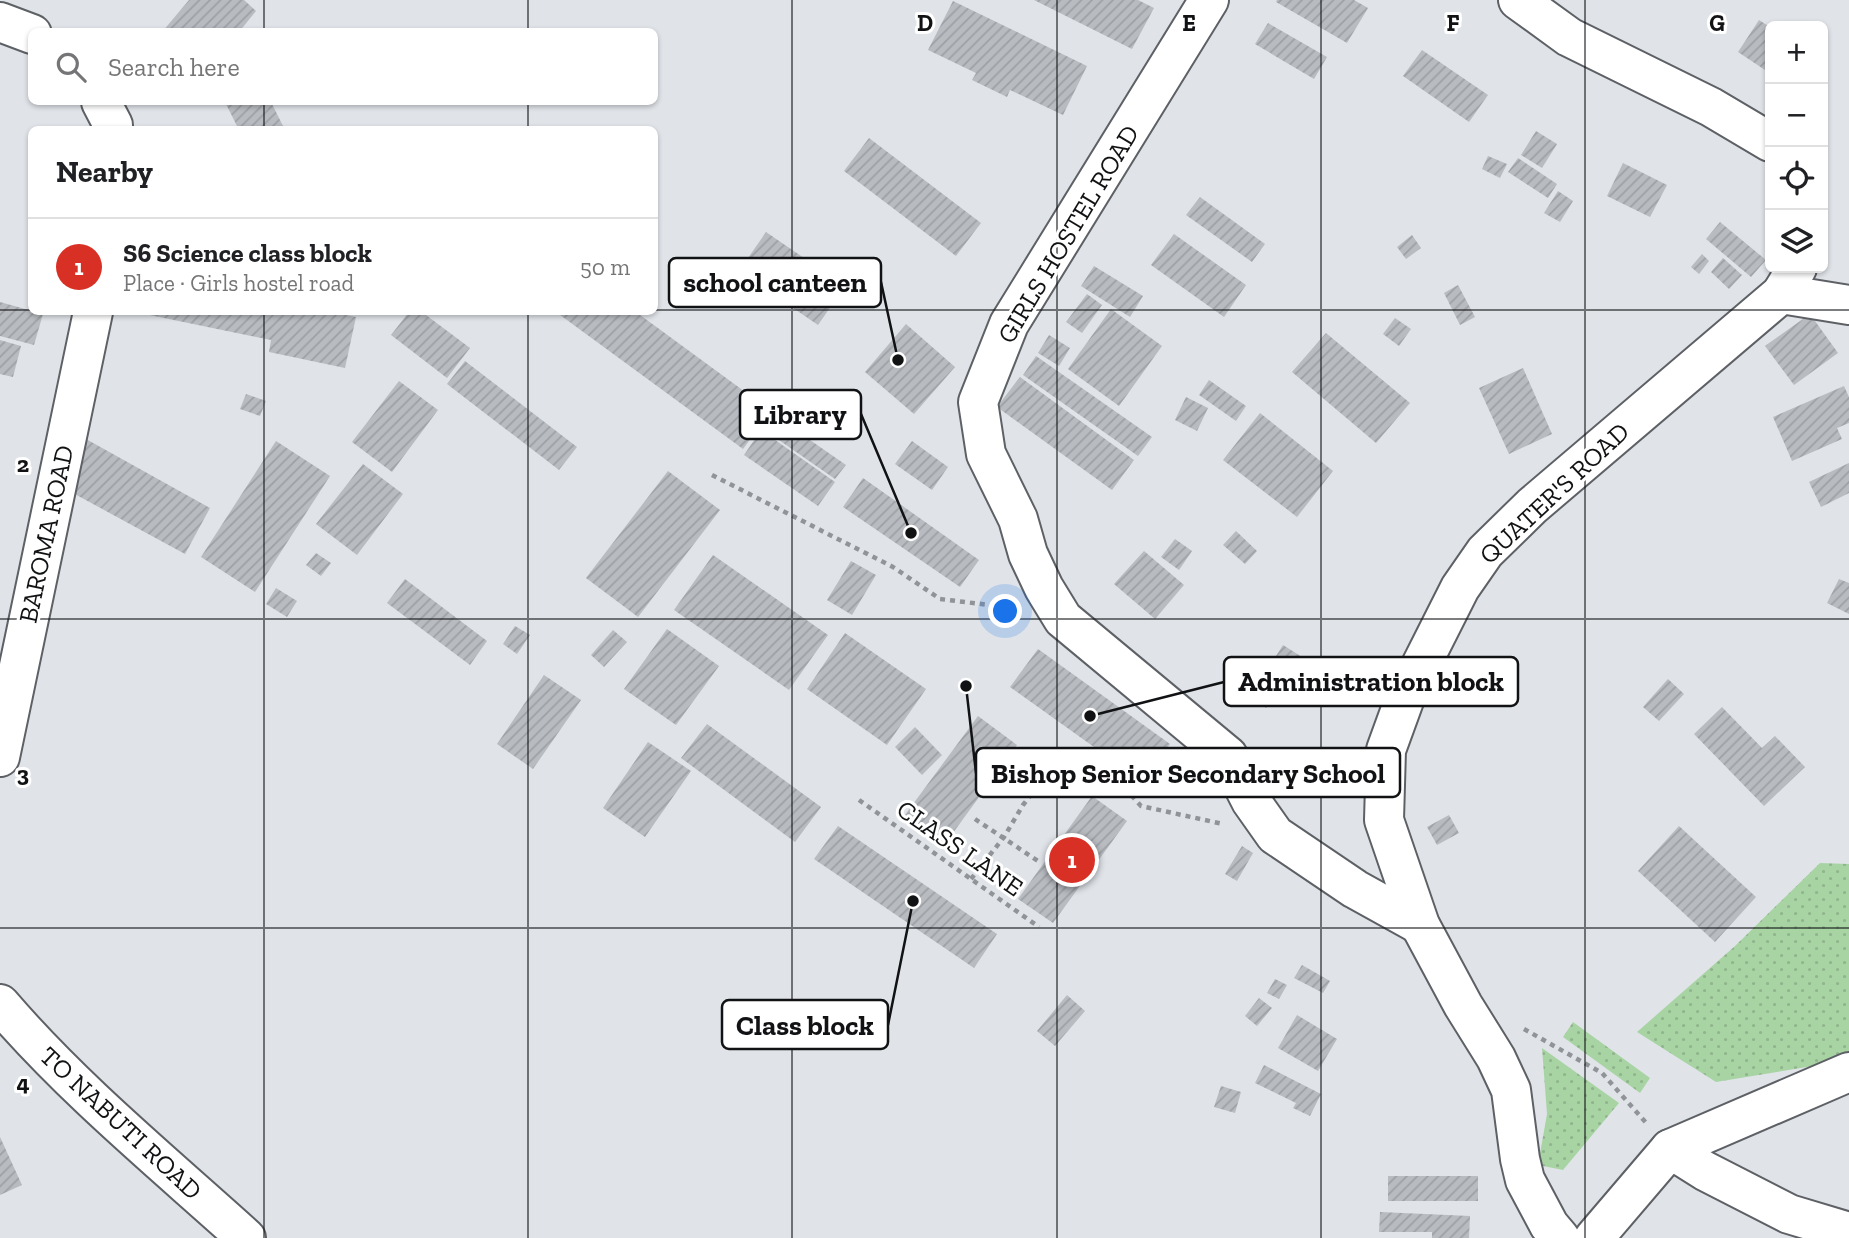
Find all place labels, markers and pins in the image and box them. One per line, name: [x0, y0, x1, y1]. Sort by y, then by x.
callout: school canteen: [669, 258, 881, 307]
callout: Library: [740, 390, 861, 439]
callout: Administration block: [1224, 657, 1518, 706]
callout: Bishop Senior Secondary School: [976, 748, 1400, 797]
pin: 1: [1049, 834, 1095, 886]
callout: Class block: [722, 1000, 888, 1049]

